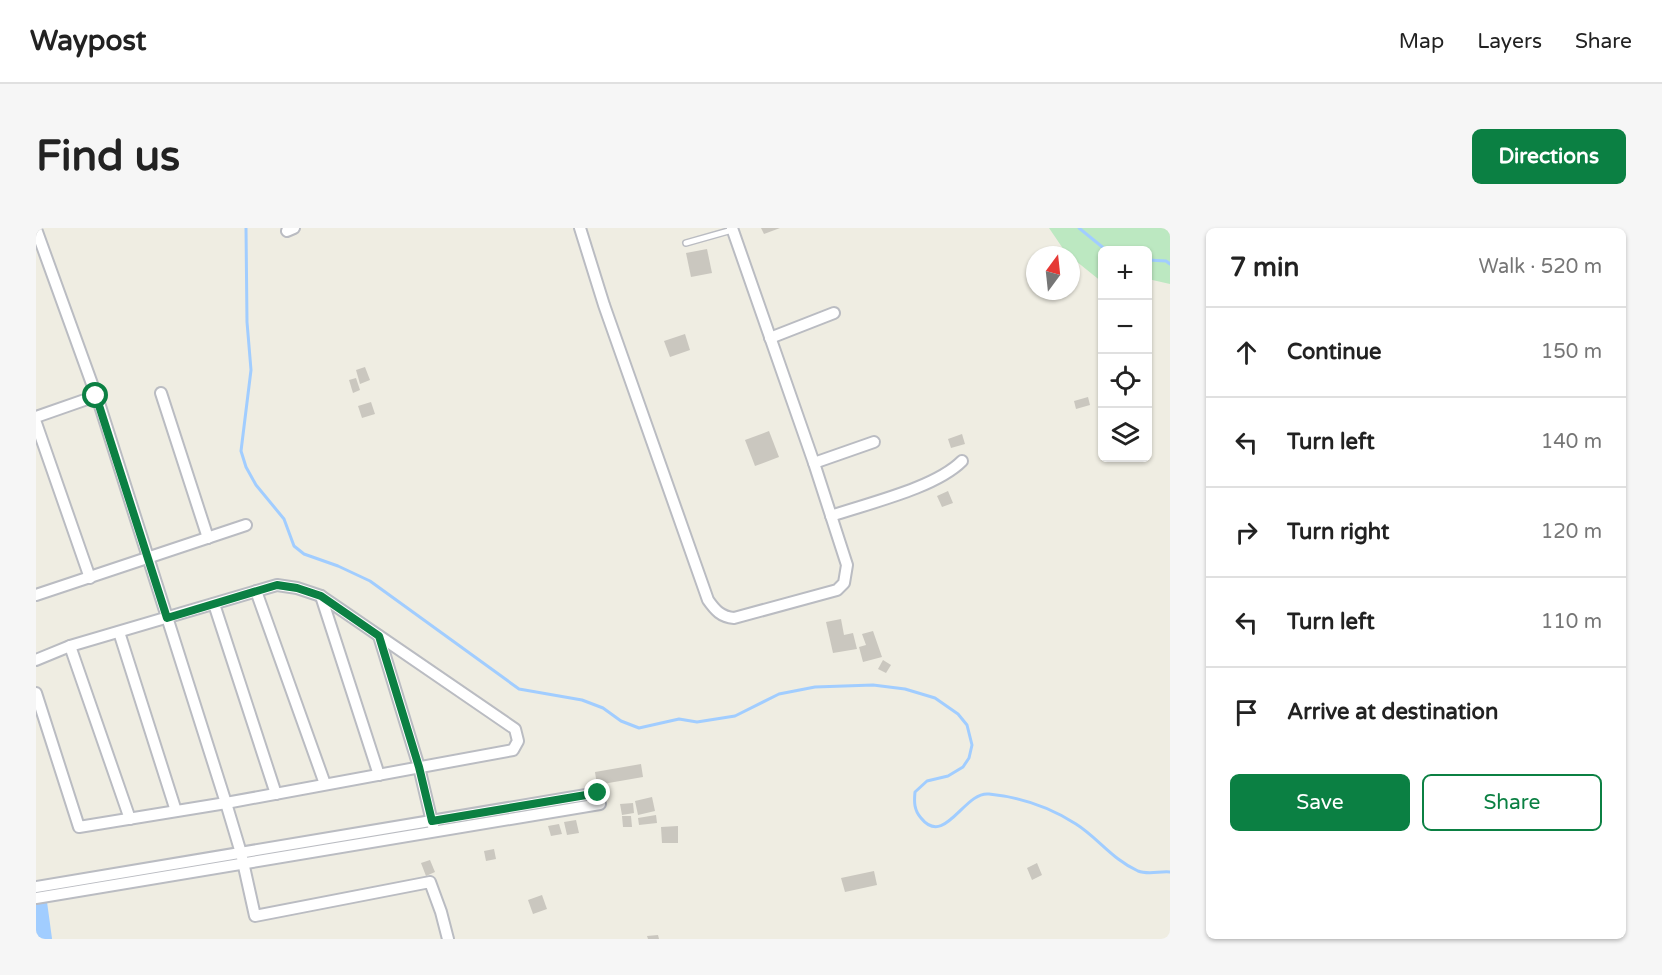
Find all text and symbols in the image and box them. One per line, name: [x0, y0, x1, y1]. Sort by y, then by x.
text: Waypost: [30, 24, 146, 58]
text: Map: [1399, 29, 1444, 54]
text: Layers: [1477, 29, 1542, 54]
text: Share: [1575, 29, 1632, 54]
button: Directions: [1472, 129, 1626, 184]
text: Find us: [36, 131, 180, 182]
north arrow: [1026, 246, 1080, 300]
map controls: [1098, 246, 1152, 462]
button: +: [1098, 246, 1152, 300]
text: 7 min: [1230, 252, 1299, 283]
text: Walk · 520 m: [1479, 255, 1602, 279]
button: −: [1098, 300, 1152, 354]
icon: ahead: [1230, 336, 1263, 369]
text: Continue: [1287, 339, 1382, 365]
text: 150 m: [1541, 340, 1602, 364]
button: locate: [1098, 354, 1152, 408]
route start: [82, 382, 108, 408]
button: layers: [1098, 408, 1152, 462]
icon: left: [1230, 426, 1263, 459]
text: Turn left: [1287, 429, 1375, 455]
text: 140 m: [1541, 430, 1602, 454]
icon: right: [1230, 516, 1263, 549]
text: Turn right: [1287, 519, 1389, 545]
text: 120 m: [1541, 520, 1602, 544]
icon: left: [1230, 606, 1263, 639]
text: Turn left: [1287, 609, 1375, 635]
text: 110 m: [1541, 610, 1602, 634]
icon: arrive: [1230, 696, 1263, 729]
text: Arrive at destination: [1287, 699, 1498, 725]
button: Save: [1230, 774, 1410, 831]
button: Share: [1422, 774, 1602, 831]
route end: [584, 779, 610, 805]

